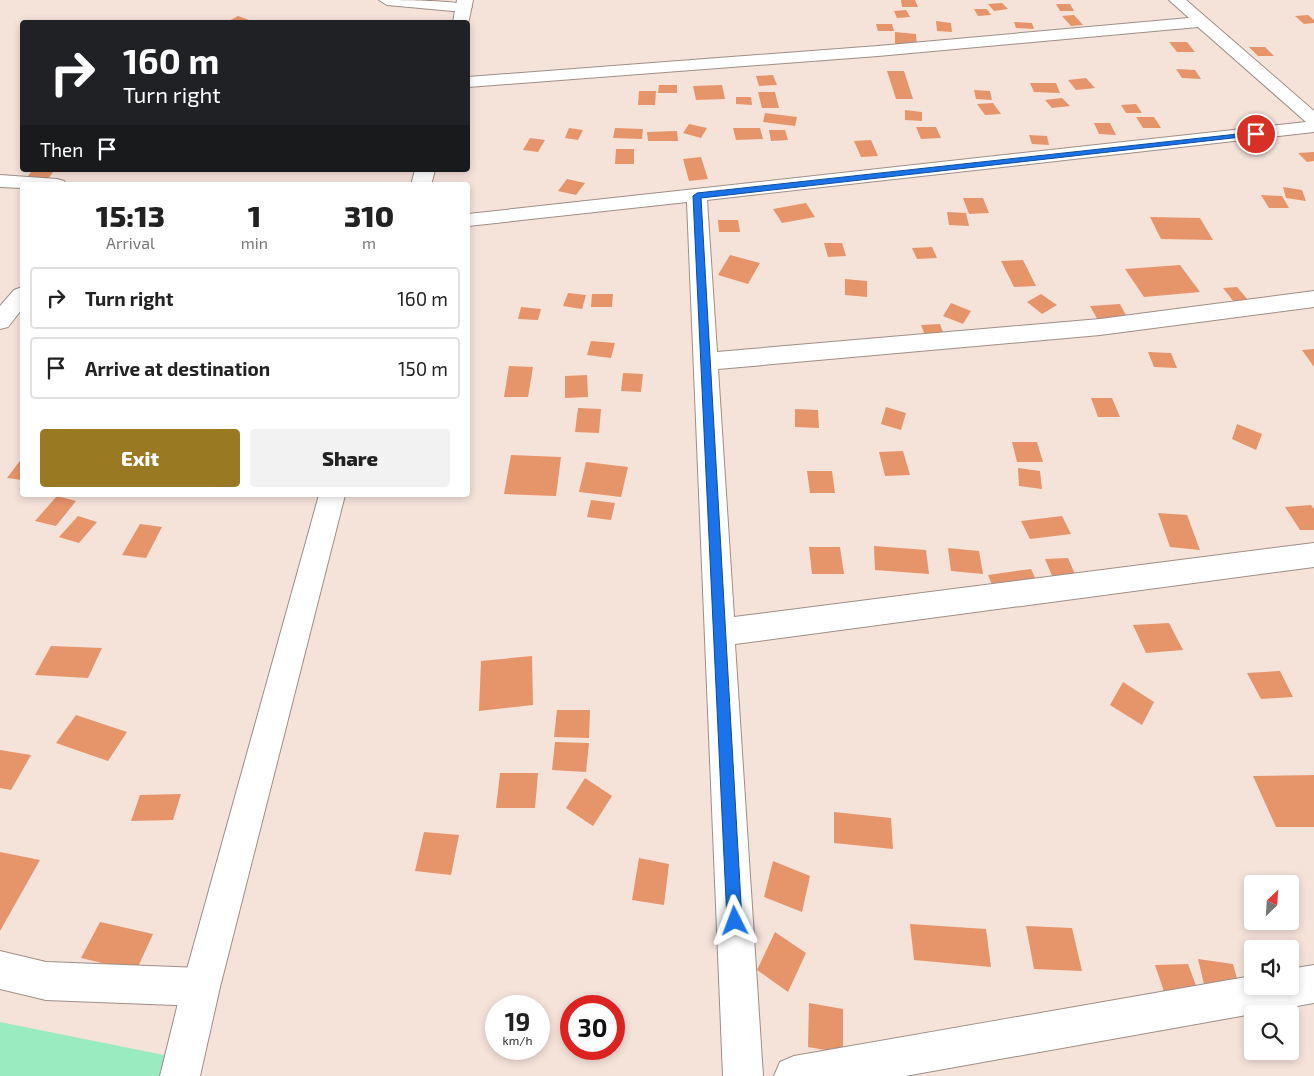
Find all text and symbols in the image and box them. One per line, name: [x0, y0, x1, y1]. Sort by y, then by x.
text: 160 m: [123, 39, 219, 81]
icon: right: [40, 40, 105, 105]
text: Turn right: [123, 81, 221, 107]
pin: [1235, 113, 1277, 155]
icon: arrive: [1242, 120, 1270, 148]
icon: arrive: [93, 135, 121, 163]
text: Then: [40, 138, 83, 161]
text: 15:13: [96, 197, 165, 233]
text: 1: [248, 197, 261, 233]
text: 310: [344, 197, 394, 233]
text: Arrival: [106, 233, 155, 252]
text: min: [241, 233, 268, 252]
text: m: [362, 233, 376, 252]
icon: right: [42, 284, 70, 312]
text: Turn right: [85, 287, 173, 310]
text: 160 m: [397, 287, 448, 310]
icon: arrive: [42, 354, 70, 382]
text: Arrive at destination: [85, 357, 270, 380]
text: 150 m: [398, 357, 448, 380]
button: Exit: [40, 429, 240, 487]
button: Share: [250, 429, 450, 487]
north arrow: [1244, 875, 1299, 930]
map controls: [1244, 875, 1299, 1060]
position arrow: [708, 894, 760, 946]
button: sound: [1244, 940, 1299, 995]
speed limit sign: 30: [560, 995, 625, 1060]
button: search: [1244, 1005, 1299, 1060]
text: 19: [505, 1006, 530, 1036]
text: km/h: [503, 1033, 532, 1047]

